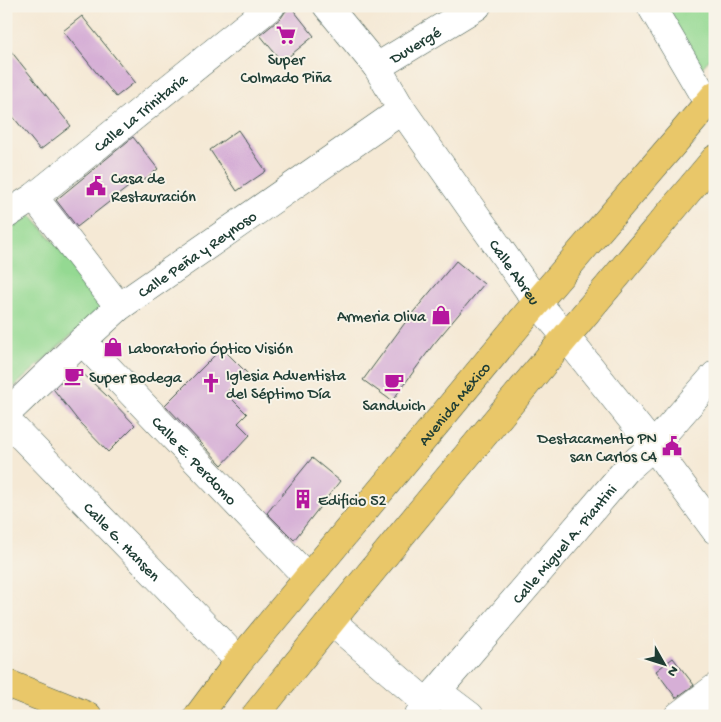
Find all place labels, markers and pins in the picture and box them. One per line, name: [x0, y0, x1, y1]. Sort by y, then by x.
supermarket icon: Super Colmado Piña: [275, 24, 297, 46]
place label: Super Colmado Piña: [241, 52, 333, 89]
place label: Casa de Restauración: [111, 171, 196, 208]
public building icon: Casa de Restauración: [85, 175, 107, 197]
shop icon: Armeria Oliva: [430, 304, 452, 326]
place label: Armeria Oliva: [337, 309, 427, 328]
shop icon: Laboratorio Óptico Visión: [102, 336, 124, 358]
place label: Laboratorio Óptico Visión: [128, 341, 293, 360]
cafe icon: Super Bodega: [63, 365, 85, 387]
place label: Iglesia Adventista del Séptimo Día: [226, 368, 347, 405]
place label: Super Bodega: [89, 370, 183, 389]
cafe icon: Sandwich: [383, 371, 405, 393]
church icon: Iglesia Adventista del Séptimo Día: [200, 372, 222, 394]
place label: Sandwich: [362, 398, 426, 417]
place label: Destacamento PN san Carlos C4: [537, 431, 657, 468]
public building icon: Destacamento PN san Carlos C4: [661, 435, 683, 457]
building icon: Edificio 52: [292, 488, 314, 510]
place label: Edificio 52: [318, 493, 387, 512]

